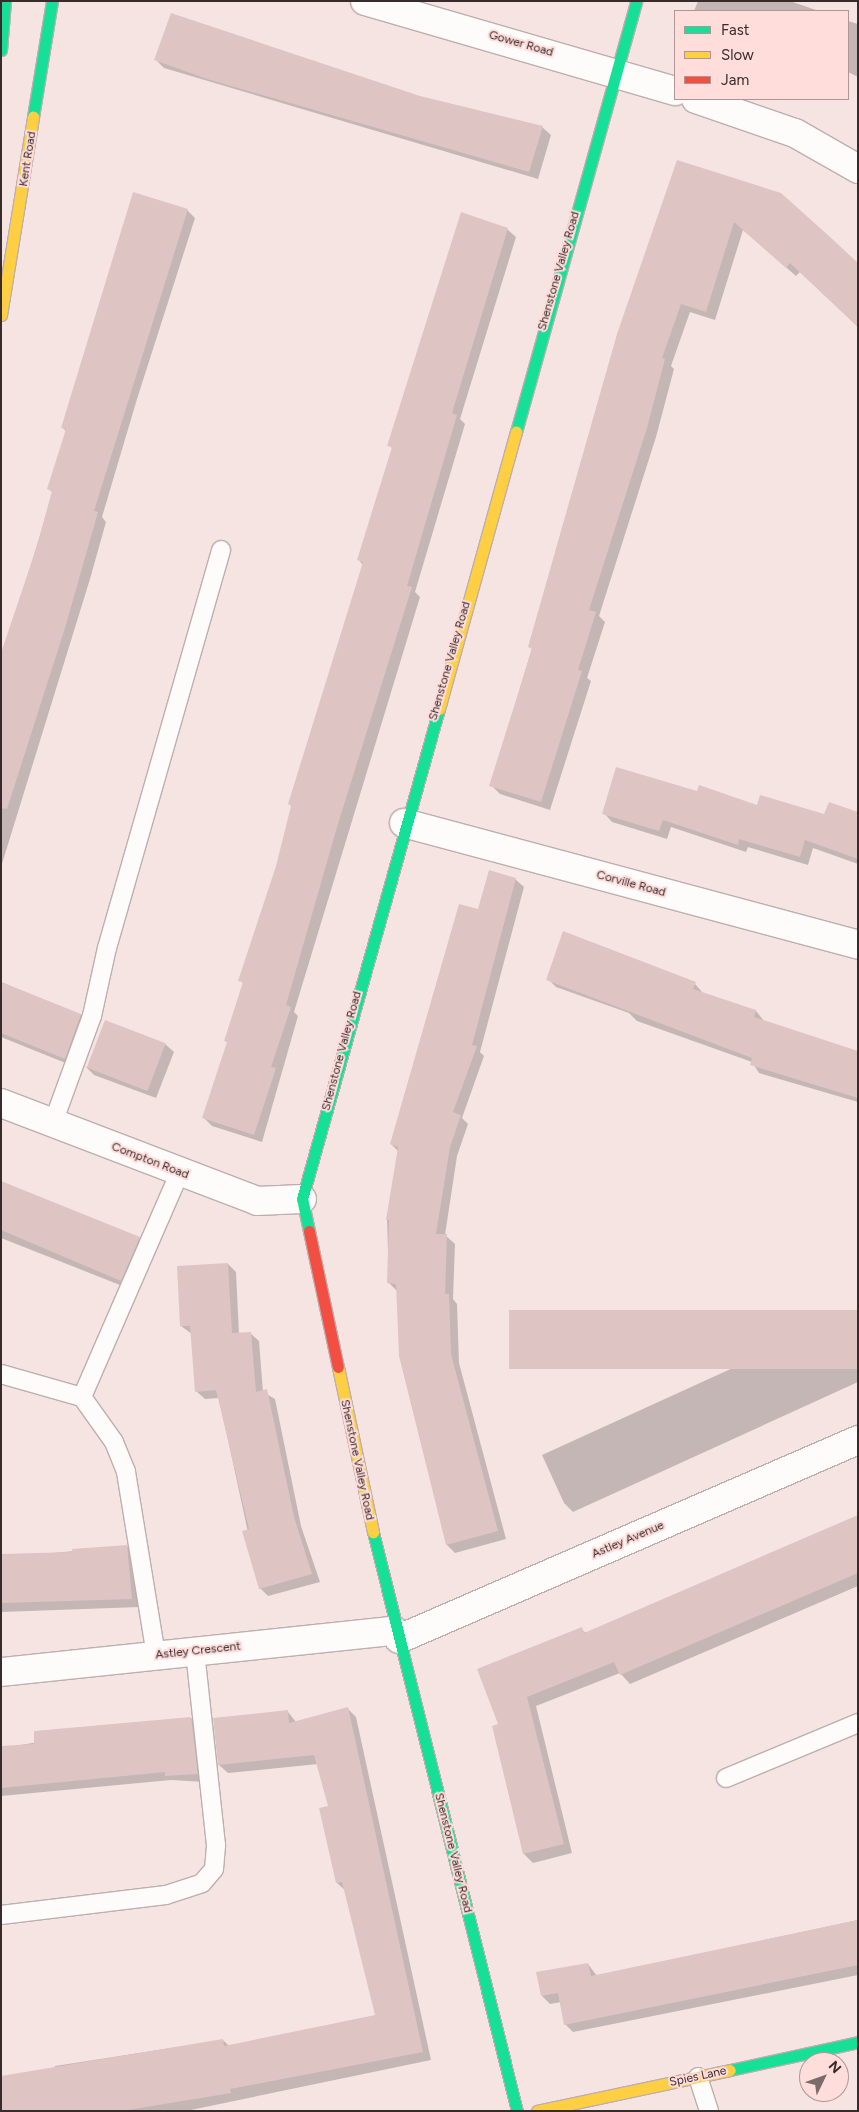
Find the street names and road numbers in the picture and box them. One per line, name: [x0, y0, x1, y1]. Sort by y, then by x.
street label: Gower Road: [487, 28, 555, 60]
street label: Kent Road: [17, 130, 39, 188]
street label: Shenstone Valley Road: [535, 210, 583, 332]
street label: Shenstone Valley Road: [426, 600, 474, 722]
street label: Corville Road: [595, 868, 667, 900]
street label: Shenstone Valley Road: [319, 990, 365, 1112]
street label: Compton Road: [109, 1140, 191, 1182]
street label: Shenstone Valley Road: [337, 1398, 377, 1522]
street label: Astley Avenue: [590, 1518, 666, 1562]
street label: Astley Crescent: [155, 1639, 241, 1663]
street label: Shenstone Valley Road: [431, 1792, 475, 1914]
street label: Spies Lane: [668, 2064, 728, 2090]

